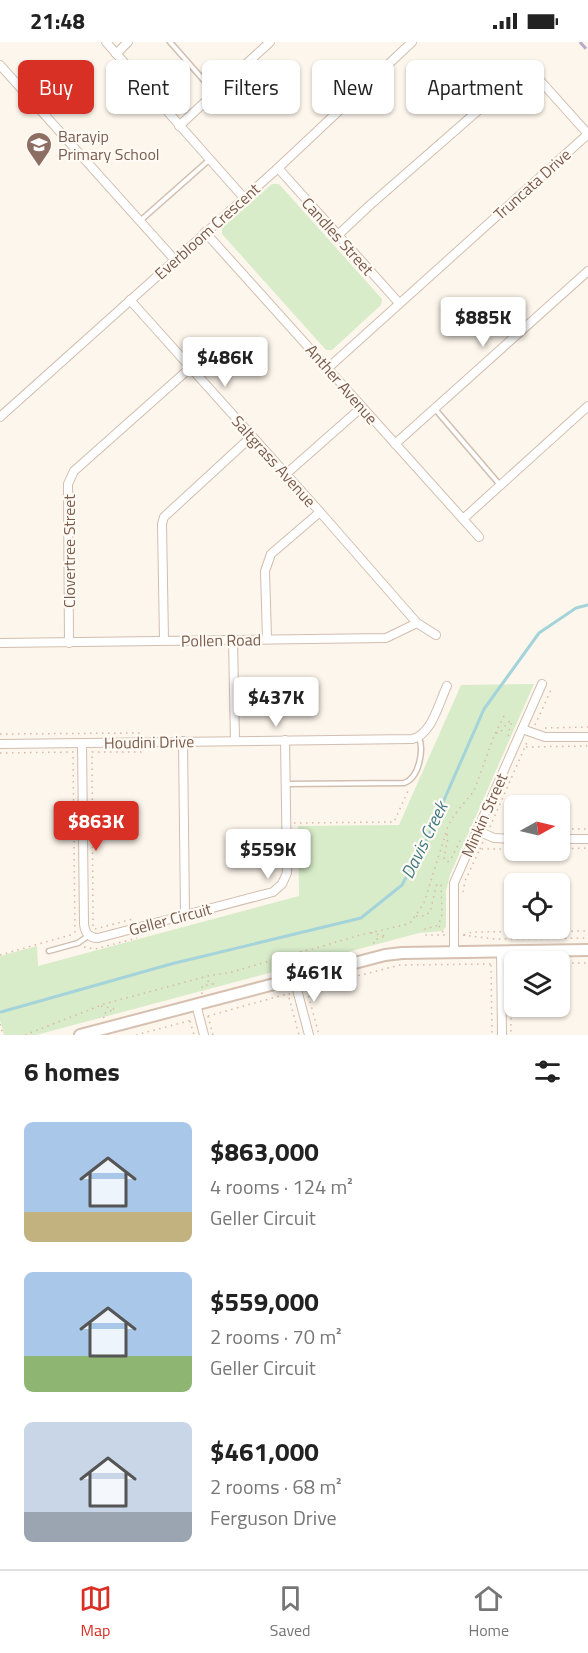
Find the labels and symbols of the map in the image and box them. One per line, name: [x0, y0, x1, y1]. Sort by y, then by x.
place label: Barayip Primary School: [58, 124, 160, 166]
school or university icon: Barayip Primary School: [24, 130, 54, 168]
street label: Truncata Drive: [488, 143, 576, 225]
street label: Everbloom Crescent: [149, 177, 265, 285]
street label: Candles Street: [296, 192, 380, 281]
pin: $885K: [441, 297, 525, 348]
pin: $486K: [183, 337, 267, 388]
street label: Anther Avenue: [300, 339, 384, 429]
street label: Saltgrass Avenue: [226, 410, 322, 512]
street label: Clovertree Street: [57, 494, 81, 608]
street label: Pollen Road: [181, 627, 261, 653]
pin: $437K: [234, 677, 318, 728]
street label: Houdini Drive: [104, 729, 194, 755]
street label: Minkin Street: [455, 769, 513, 861]
water label: Davis Creek: [394, 795, 455, 883]
north arrow: [504, 795, 570, 861]
pin: $863K: [54, 801, 138, 852]
pin: $559K: [226, 829, 310, 880]
street label: Geller Circuit: [126, 896, 214, 942]
pin: $461K: [272, 952, 356, 1003]

